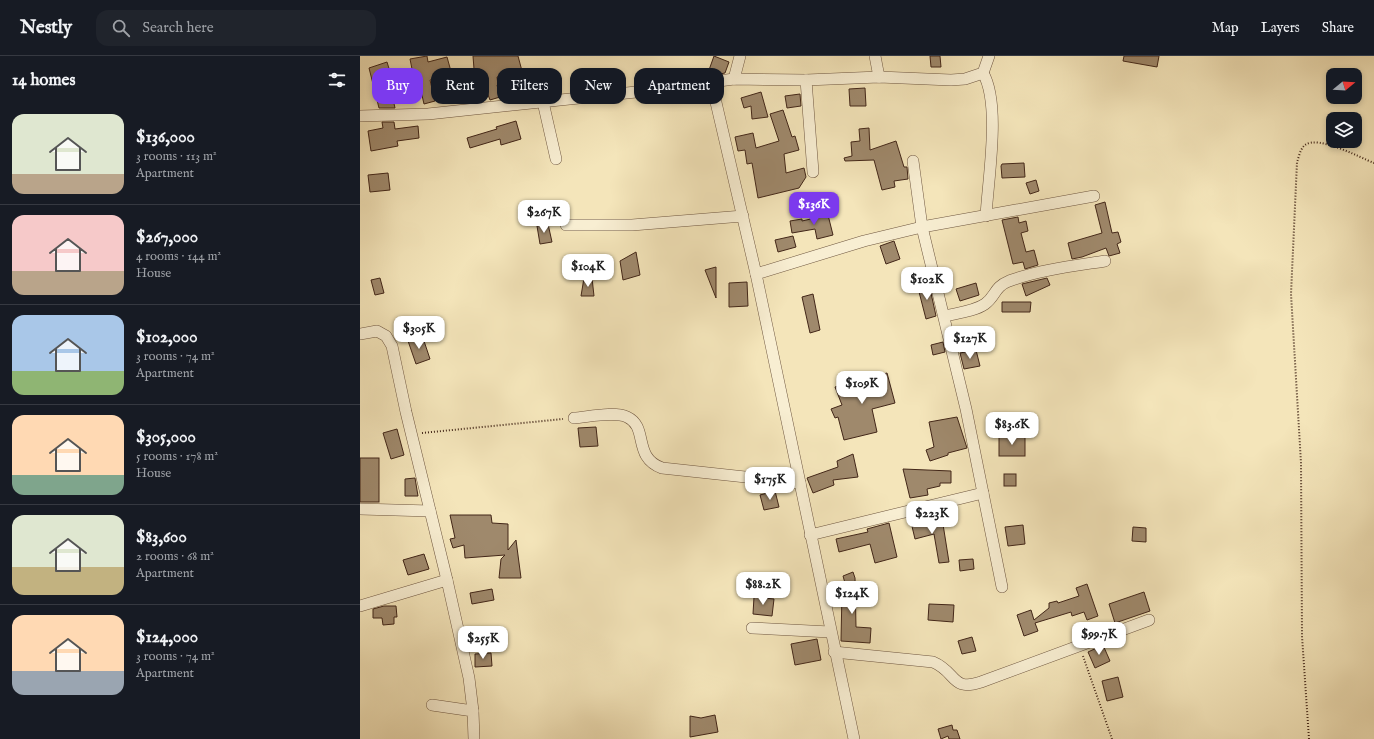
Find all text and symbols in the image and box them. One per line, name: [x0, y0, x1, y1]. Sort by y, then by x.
search box: [96, 10, 376, 46]
text: Nestly: [20, 16, 72, 40]
icon: search: [110, 17, 132, 39]
text: Search here: [142, 18, 214, 37]
text: Map: [1212, 19, 1239, 37]
text: Layers: [1261, 19, 1300, 37]
text: Share: [1322, 19, 1354, 37]
chip: Buy: [372, 68, 423, 104]
chip: Rent: [431, 68, 489, 104]
chip: Filters: [497, 68, 562, 104]
chip: New: [570, 68, 626, 104]
chip: Apartment: [634, 68, 724, 104]
north arrow: [1326, 68, 1362, 104]
map controls: [1326, 68, 1362, 148]
icon: filters: [326, 69, 348, 91]
text: 14 homes: [12, 70, 75, 91]
button: layers: [1326, 112, 1362, 148]
text: $136,000: [136, 127, 195, 148]
icon: home: [44, 130, 92, 178]
text: 3 rooms · 113 m²: [136, 148, 217, 165]
text: Apartment: [136, 165, 194, 182]
pin: $136K: [786, 192, 842, 226]
text: $136K: [798, 196, 830, 213]
pin: $267K: [516, 200, 572, 234]
text: $267K: [527, 204, 561, 221]
text: $267,000: [136, 227, 198, 248]
icon: home: [44, 231, 92, 279]
text: 4 rooms · 144 m²: [136, 248, 221, 265]
pin: $104K: [560, 254, 616, 288]
text: $104K: [571, 258, 605, 275]
text: House: [136, 265, 171, 282]
pin: $102K: [899, 267, 955, 301]
text: $102K: [910, 271, 944, 288]
pin: $305K: [391, 316, 447, 350]
text: $305K: [403, 320, 435, 337]
pin: $127K: [942, 326, 998, 360]
text: $102,000: [136, 327, 198, 348]
text: $127K: [953, 330, 987, 347]
icon: home: [44, 331, 92, 379]
text: 3 rooms · 74 m²: [136, 348, 215, 365]
text: Apartment: [136, 365, 194, 382]
pin: $109K: [834, 371, 890, 405]
text: $109K: [845, 375, 879, 392]
pin: $83.6K: [979, 412, 1045, 446]
text: $83.6K: [995, 416, 1029, 433]
text: $305,000: [136, 427, 196, 448]
icon: home: [44, 431, 92, 479]
text: 5 rooms · 178 m²: [136, 448, 218, 465]
text: House: [136, 465, 171, 482]
pin: $175K: [742, 467, 798, 501]
text: $175K: [754, 471, 786, 488]
pin: $223K: [904, 501, 960, 535]
text: $223K: [915, 505, 949, 522]
text: $83,600: [136, 527, 187, 548]
icon: home: [44, 531, 92, 579]
text: 2 rooms · 68 m²: [136, 548, 214, 565]
text: Apartment: [136, 565, 194, 582]
pin: $88.2K: [730, 572, 796, 606]
text: $88.2K: [745, 576, 781, 593]
pin: $124K: [824, 581, 880, 615]
text: $124K: [835, 585, 869, 602]
pin: $99.7K: [1066, 622, 1132, 656]
pin: $255K: [455, 626, 511, 660]
text: $99.7K: [1081, 626, 1117, 643]
text: $124,000: [136, 627, 198, 648]
text: $255K: [467, 630, 499, 647]
icon: home: [44, 631, 92, 679]
text: 3 rooms · 74 m²: [136, 648, 215, 665]
text: Apartment: [136, 665, 194, 682]

